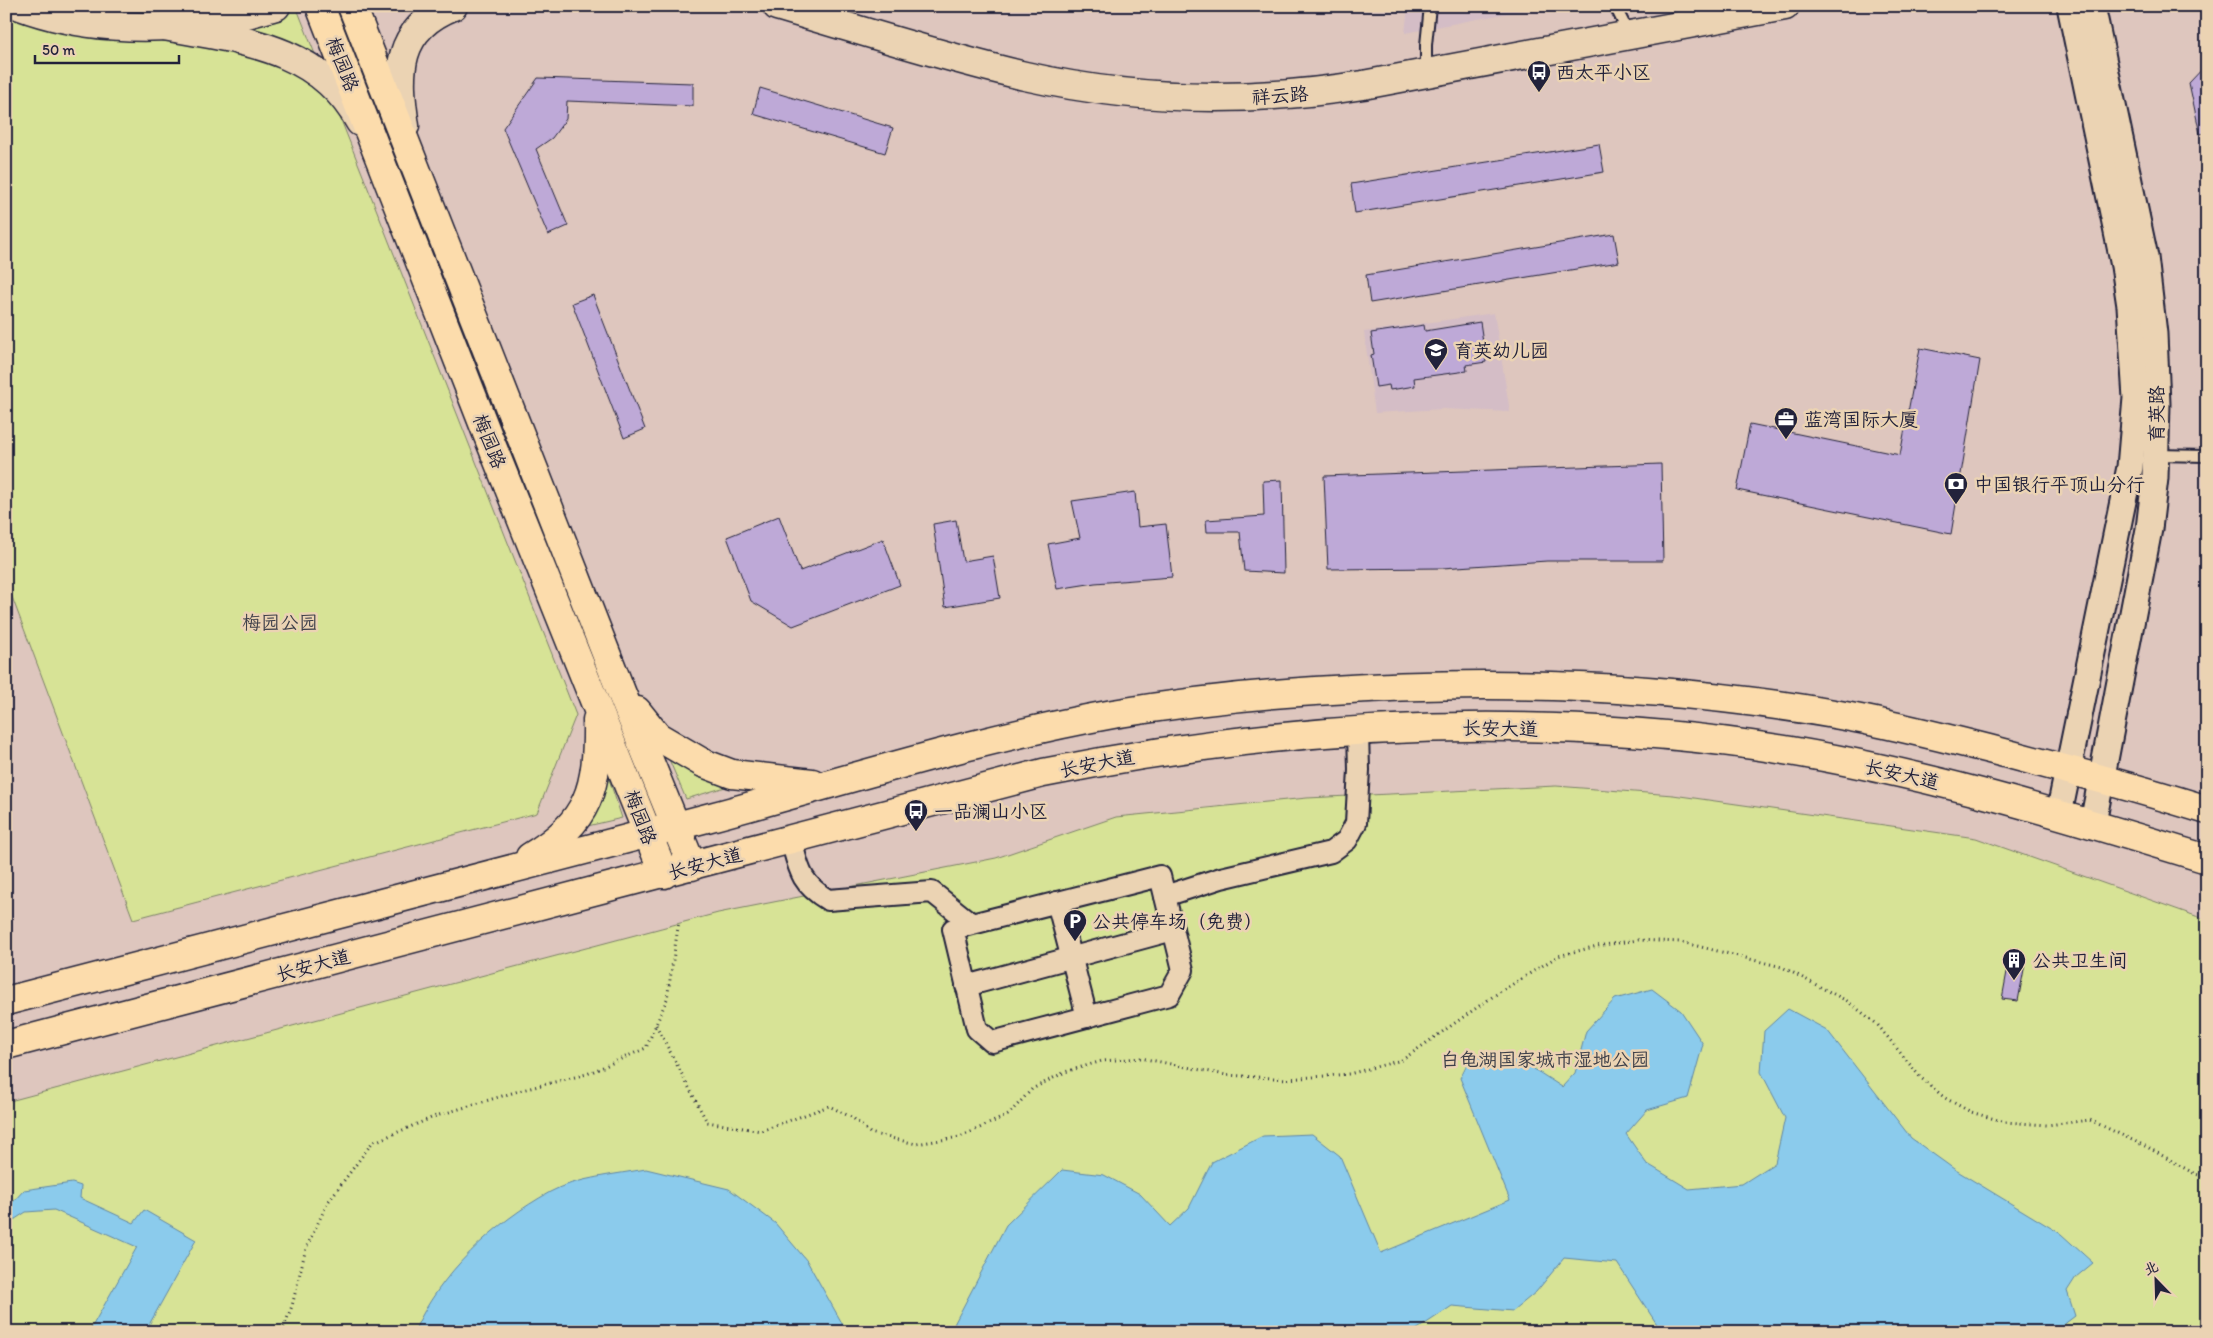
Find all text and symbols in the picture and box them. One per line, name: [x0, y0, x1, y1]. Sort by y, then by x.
scale bar: [35, 32, 179, 64]
street label: 梅园路: [321, 33, 364, 95]
text: 50 m: [42, 41, 75, 59]
bus stop icon: 西太平小区: [1526, 59, 1552, 93]
place label: 西太平小区: [1556, 61, 1651, 84]
street label: 祥云路: [1251, 82, 1309, 109]
school or university icon: 育英幼儿园: [1423, 337, 1449, 371]
place label: 育英幼儿园: [1454, 339, 1549, 362]
street label: 育英路: [2145, 385, 2168, 443]
office icon: 蓝湾国际大厦: [1773, 406, 1799, 440]
place label: 蓝湾国际大厦: [1804, 408, 1918, 431]
street label: 梅园路: [468, 410, 511, 472]
bank icon: 中国银行平顶山分行: [1943, 471, 1969, 505]
place label: 中国银行平顶山分行: [1974, 473, 2145, 496]
park label: 梅园公园: [242, 611, 318, 634]
street label: 长安大道: [1462, 716, 1538, 741]
street label: 长安大道: [1058, 745, 1137, 782]
street label: 长安大道: [1862, 755, 1942, 794]
street label: 梅园路: [620, 786, 661, 848]
bus stop icon: 一品澜山小区: [903, 798, 929, 832]
place label: 一品澜山小区: [934, 800, 1048, 823]
street label: 长安大道: [665, 843, 745, 884]
parking icon: 公共停车场（免费）: [1062, 908, 1088, 942]
place label: 公共停车场（免费）: [1092, 910, 1263, 933]
street label: 长安大道: [273, 945, 353, 986]
building icon: 公共卫生间: [2001, 947, 2027, 981]
place label: 公共卫生间: [2032, 949, 2127, 972]
park label: 白龟湖国家城市湿地公园: [1440, 1048, 1650, 1071]
north arrow: [2130, 1256, 2180, 1306]
text: 北: [2141, 1258, 2161, 1279]

